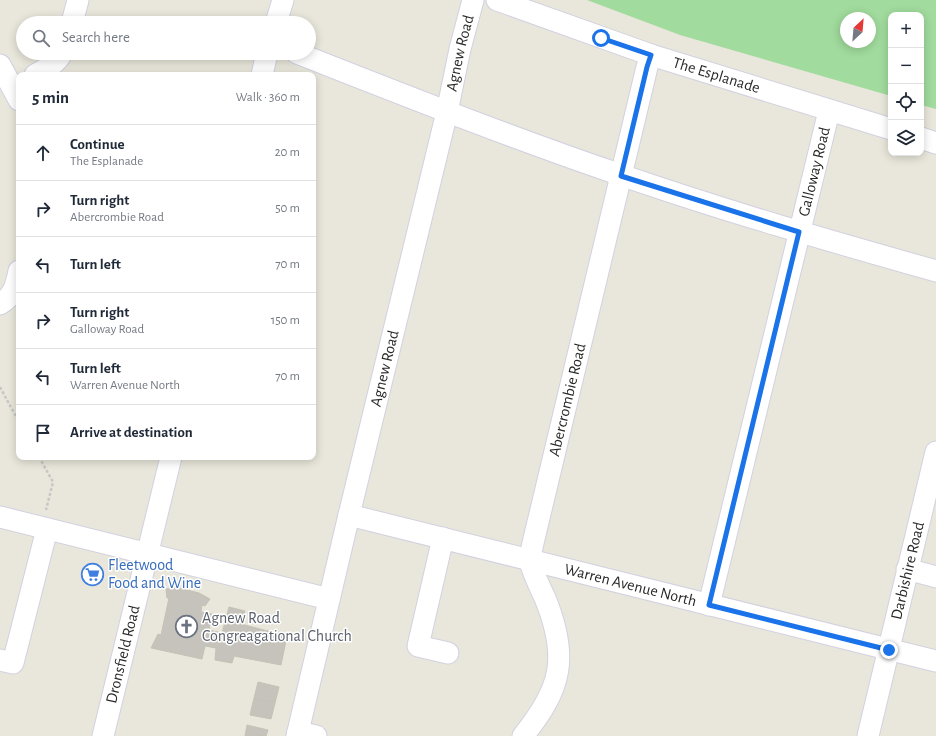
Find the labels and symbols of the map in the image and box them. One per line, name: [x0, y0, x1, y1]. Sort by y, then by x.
north arrow: [840, 12, 876, 48]
street label: Agnew Road: [443, 13, 477, 93]
route start: [592, 29, 610, 47]
street label: The Esplanade: [671, 54, 762, 96]
street label: Galloway Road: [796, 125, 833, 218]
street label: Agnew Road: [368, 329, 402, 408]
street label: Abercrombie Road: [546, 342, 589, 458]
street label: Darbishire Road: [888, 520, 927, 621]
place label: Fleetwood Food and Wine: [108, 557, 201, 591]
supermarket icon: Fleetwood Food and Wine: [80, 561, 106, 587]
street label: Warren Avenue North: [563, 561, 698, 609]
street label: Dronsfield Road: [103, 604, 143, 705]
place label: Agnew Road Congreagational Church: [202, 610, 352, 644]
church icon: Agnew Road Congreagational Church: [173, 614, 199, 640]
route end: [880, 641, 898, 659]

